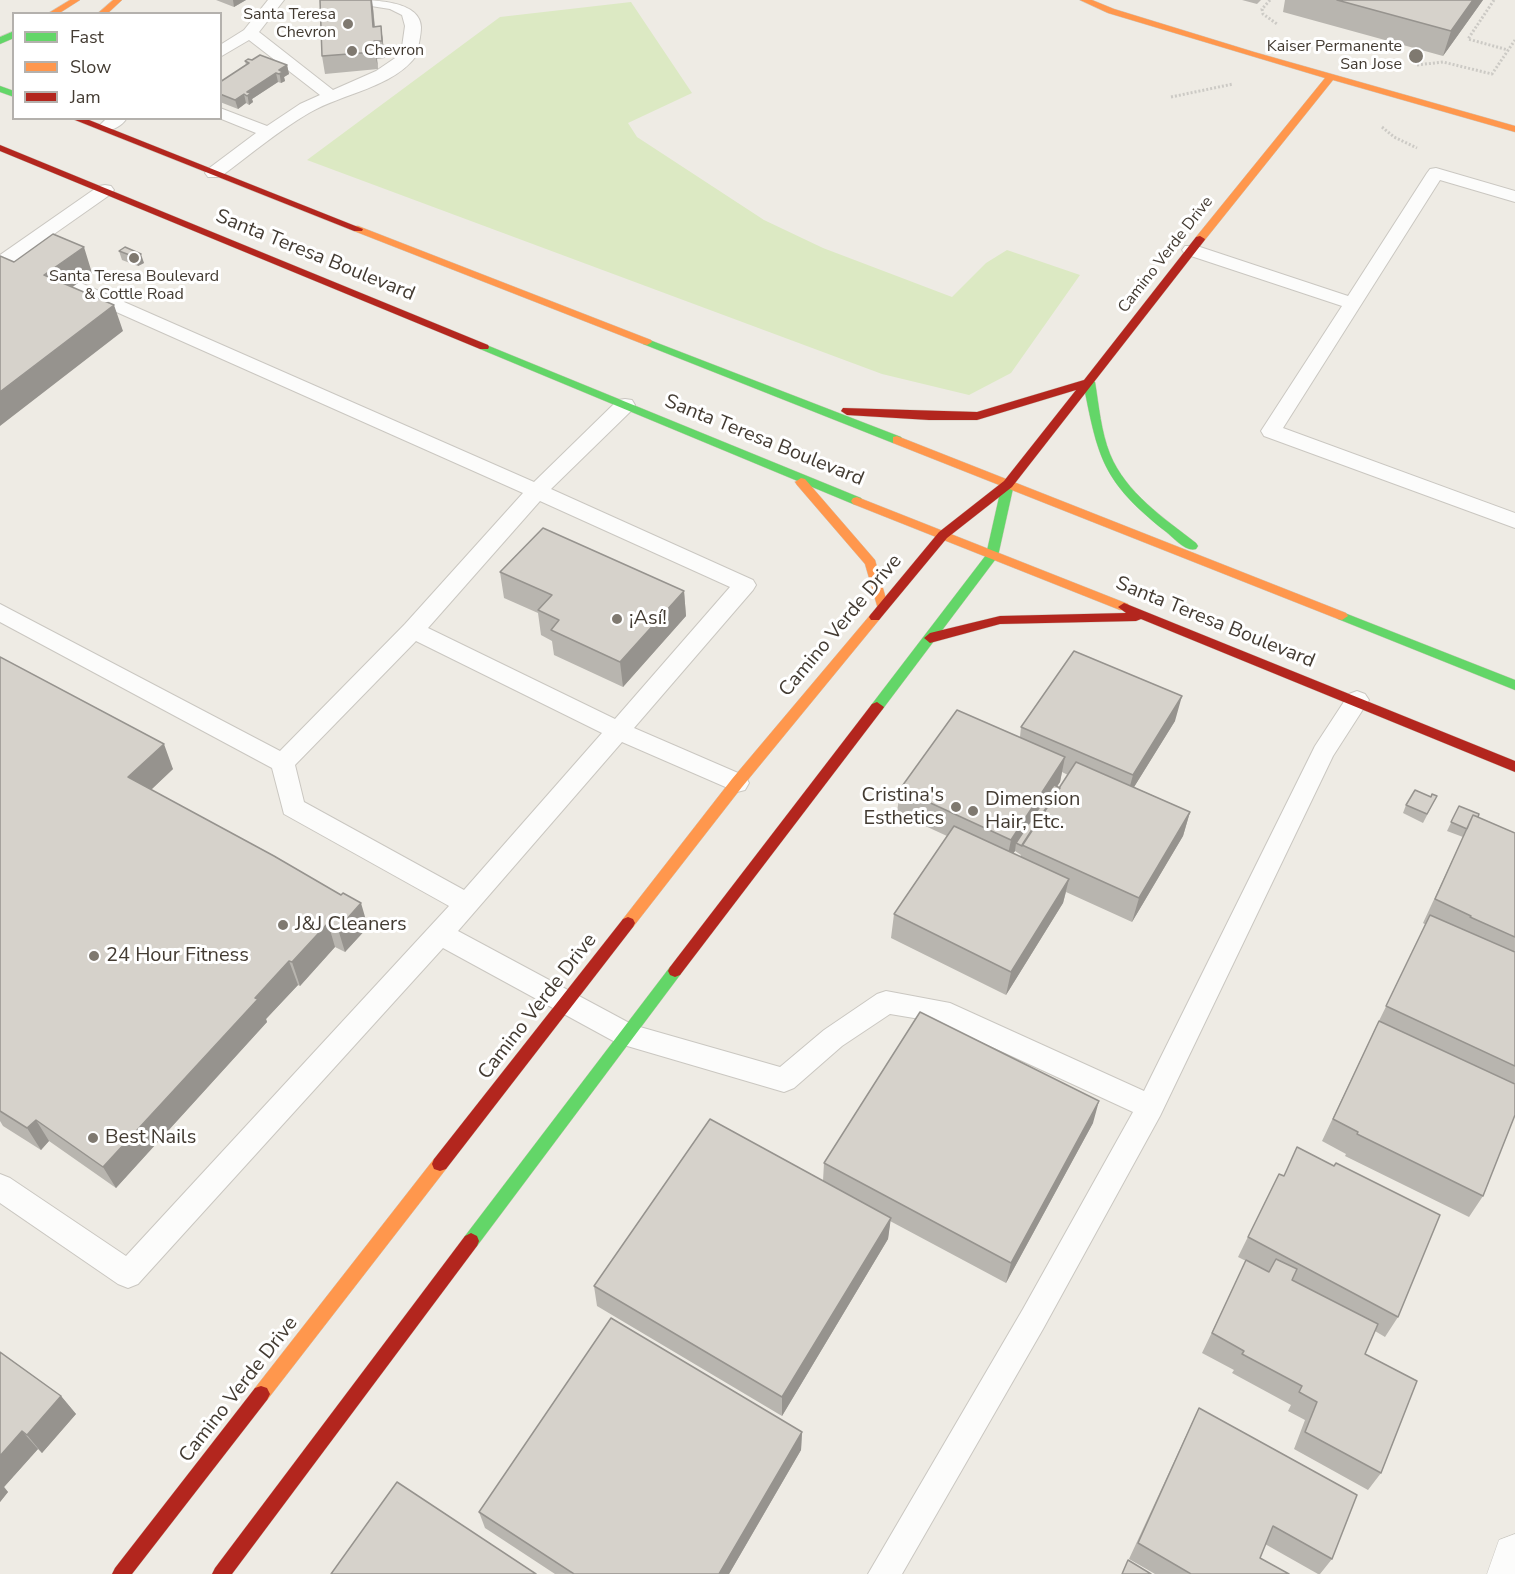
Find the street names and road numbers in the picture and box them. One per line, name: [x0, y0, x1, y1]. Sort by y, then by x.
street label: Camino Verde Drive: [1115, 193, 1217, 317]
street label: Santa Teresa Boulevard: [212, 205, 418, 307]
street label: Santa Teresa Boulevard: [661, 390, 867, 492]
street label: Camino Verde Drive: [775, 550, 907, 702]
street label: Santa Teresa Boulevard: [1112, 572, 1318, 674]
street label: Camino Verde Drive: [474, 929, 602, 1085]
street label: Camino Verde Drive: [175, 1312, 303, 1468]

